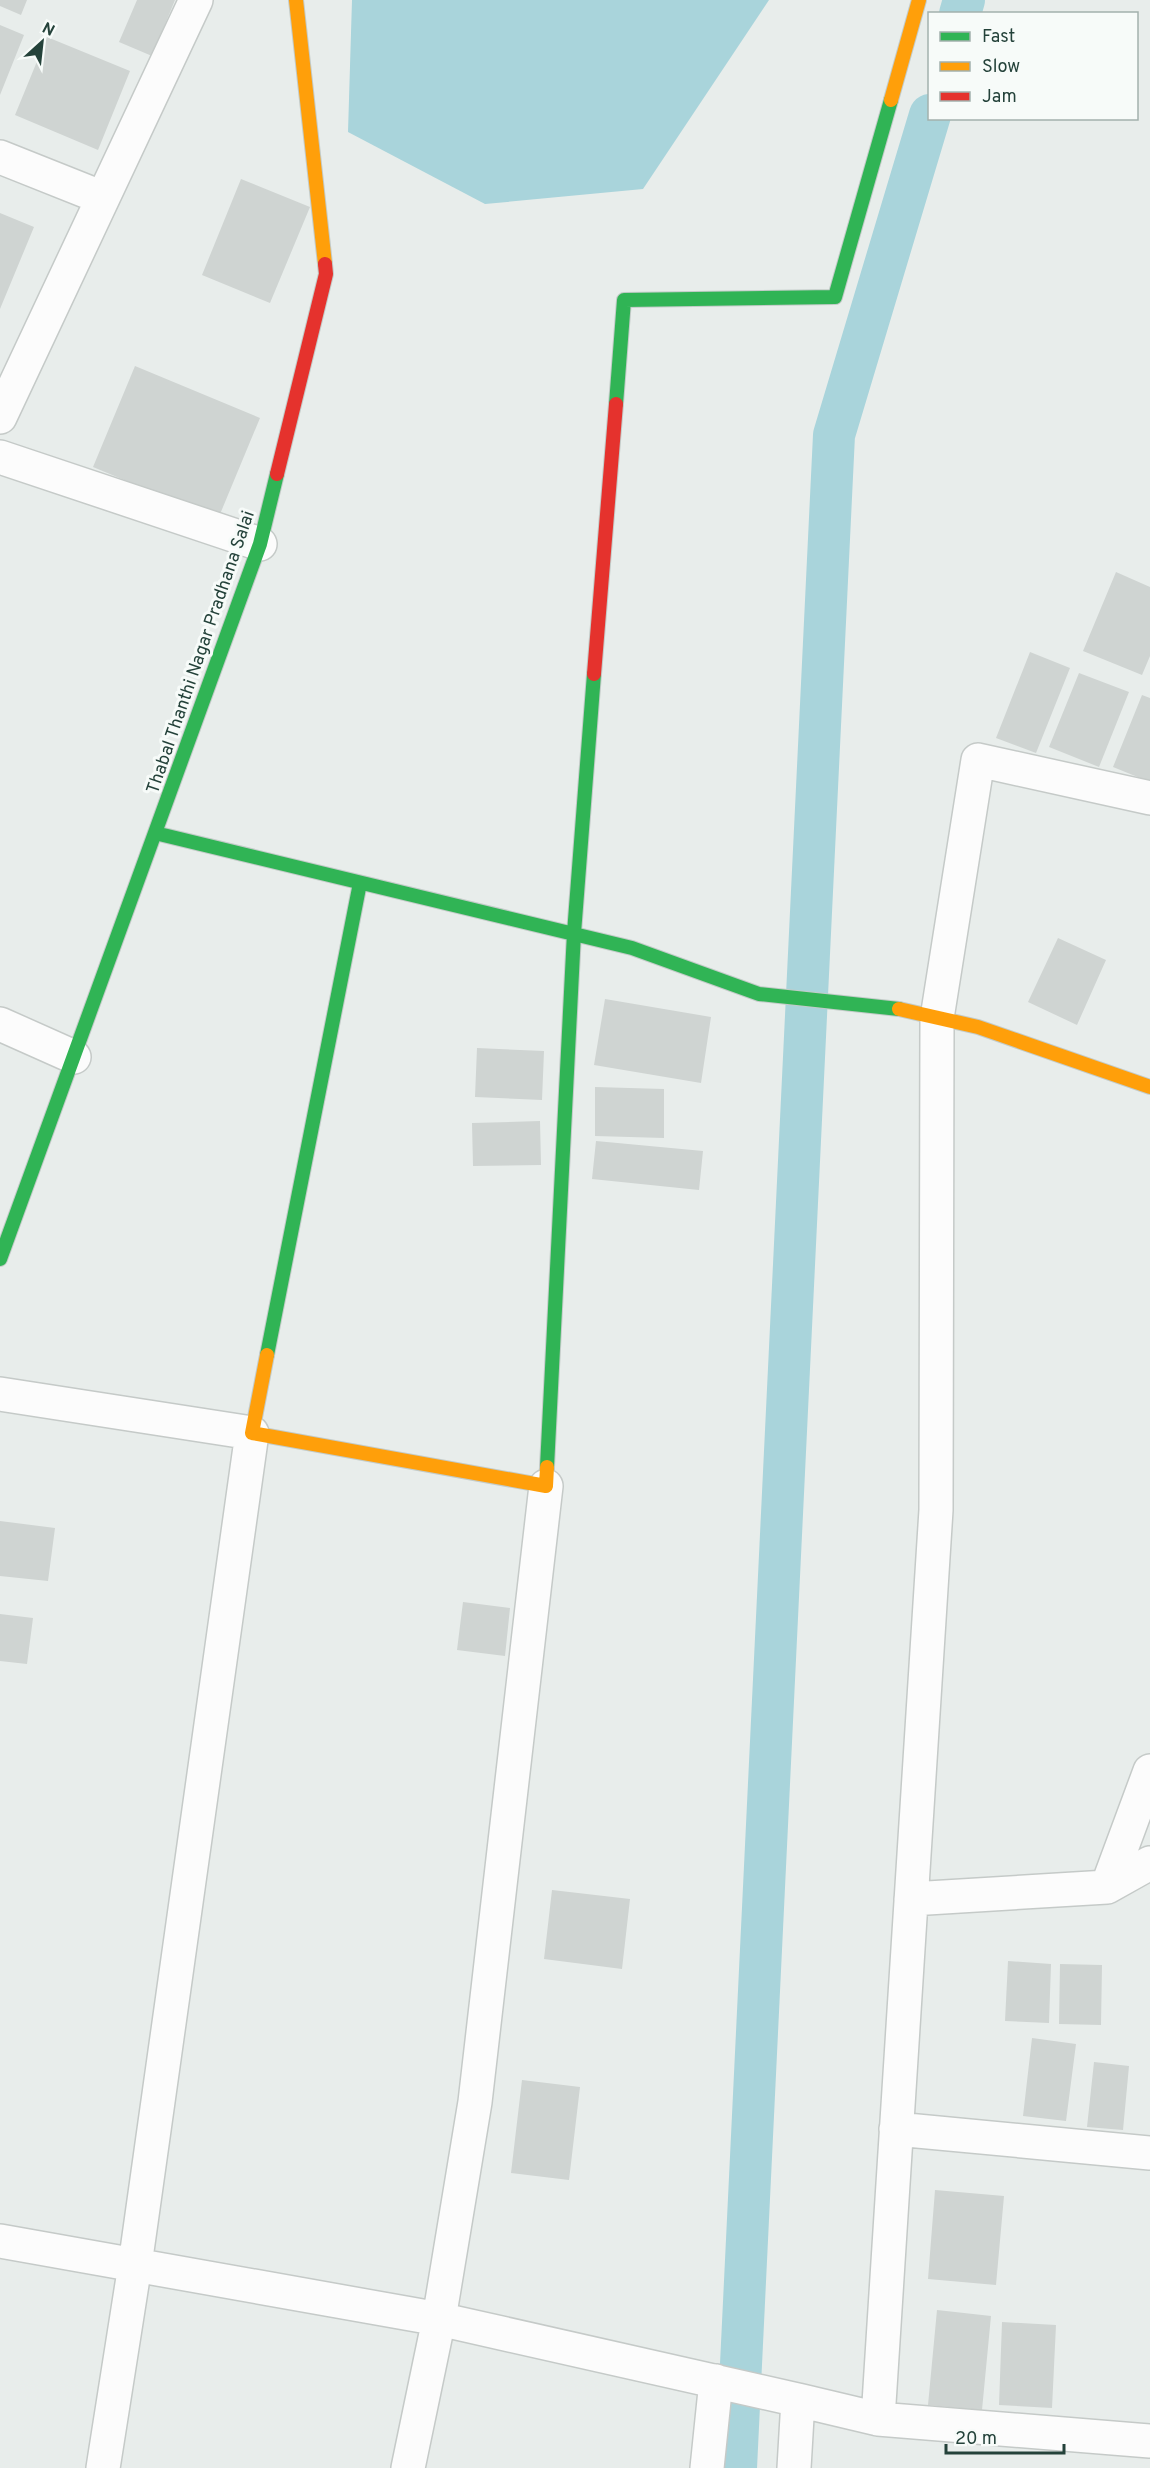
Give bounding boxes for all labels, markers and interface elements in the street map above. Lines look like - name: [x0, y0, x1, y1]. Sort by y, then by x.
- north arrow: [12, 12, 72, 72]
- legend: [928, 12, 1138, 120]
- text: N: [38, 19, 58, 42]
- text: Fast: [982, 26, 1015, 49]
- text: Slow: [982, 56, 1020, 79]
- text: Jam: [982, 86, 1017, 109]
- street label: Thabal Thanthi Nagar Pradhana Salai: [142, 508, 261, 797]
- scale bar: [946, 2417, 1064, 2455]
- text: 20 m: [955, 2428, 997, 2451]

